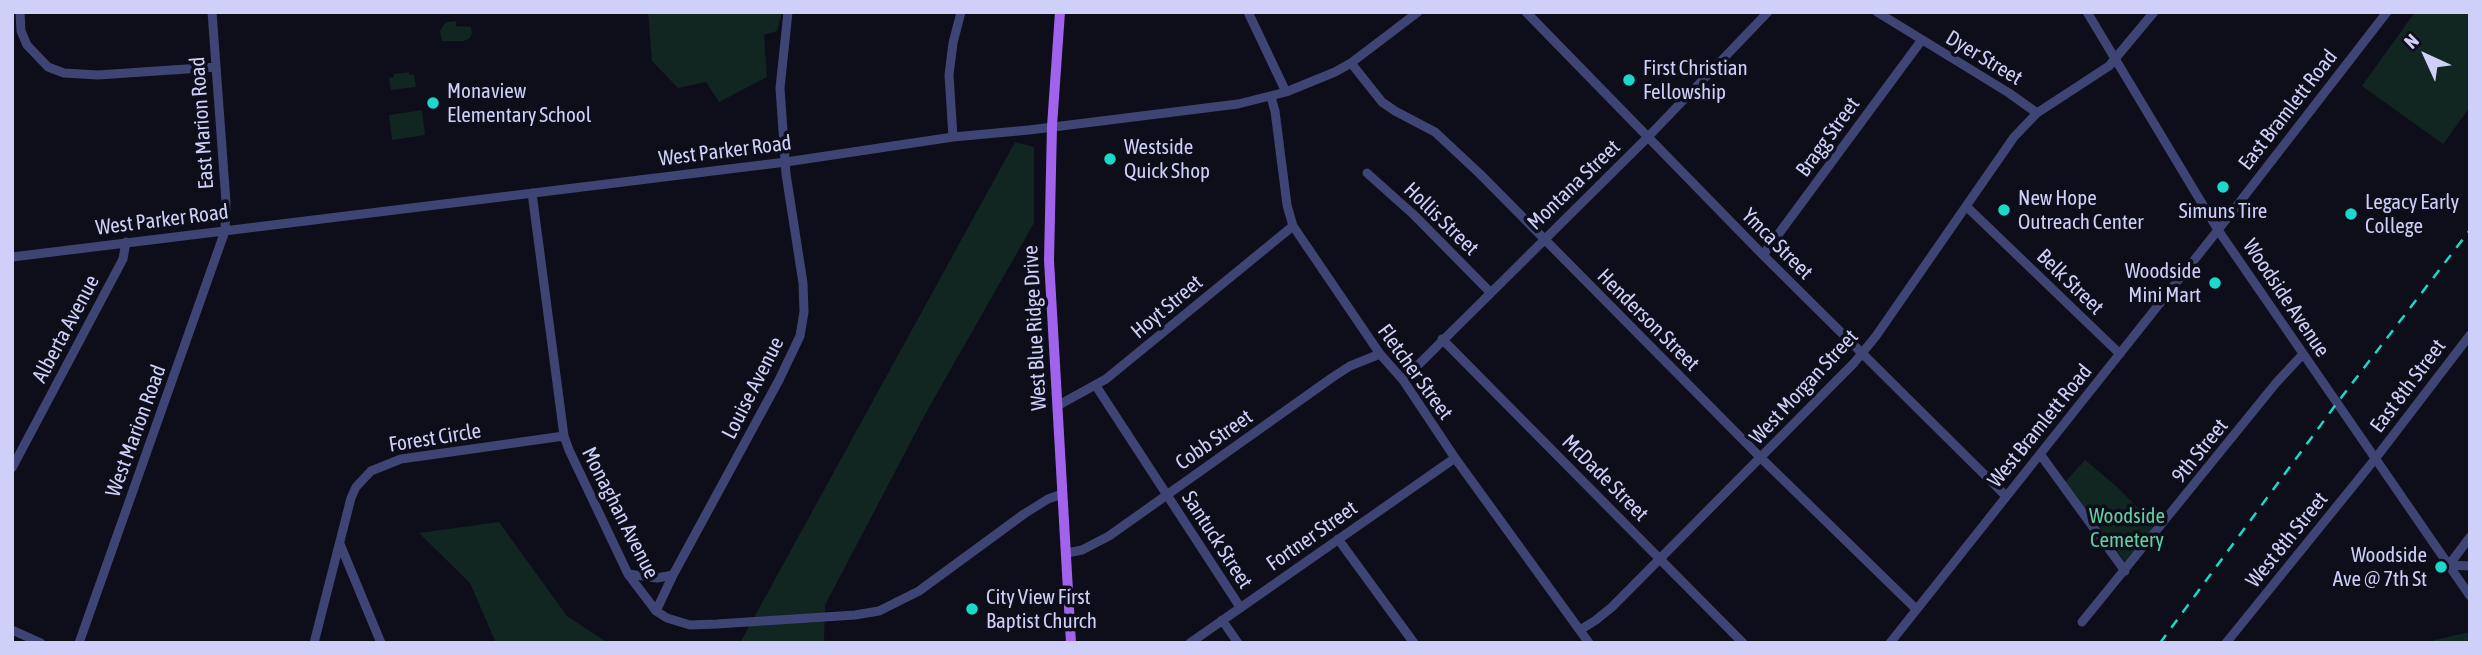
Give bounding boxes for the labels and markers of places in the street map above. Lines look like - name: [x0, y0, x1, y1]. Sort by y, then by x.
- place label: First Christian Fellowship: [1643, 55, 1748, 105]
- marker: First Christian Fellowship: [1621, 72, 1637, 88]
- place label: Monaview Elementary School: [447, 78, 591, 128]
- marker: Monaview Elementary School: [425, 95, 441, 111]
- place label: Westside Quick Shop: [1124, 134, 1210, 184]
- marker: Westside Quick Shop: [1102, 151, 1118, 167]
- marker: Simuns Tire: [2215, 179, 2231, 195]
- place label: New Hope Outreach Center: [2018, 185, 2144, 235]
- place label: Legacy Early College: [2365, 189, 2459, 239]
- place label: Simuns Tire: [2179, 198, 2267, 224]
- marker: New Hope Outreach Center: [1996, 202, 2012, 218]
- marker: Legacy Early College: [2343, 206, 2359, 222]
- place label: Woodside Mini Mart: [2125, 258, 2201, 308]
- marker: Woodside Mini Mart: [2207, 275, 2223, 291]
- place label: Woodside Ave @ 7th St: [2333, 542, 2427, 592]
- marker: Woodside Ave @ 7th St: [2433, 559, 2449, 575]
- place label: City View First Baptist Church: [986, 584, 1097, 634]
- marker: City View First Baptist Church: [964, 601, 980, 617]

